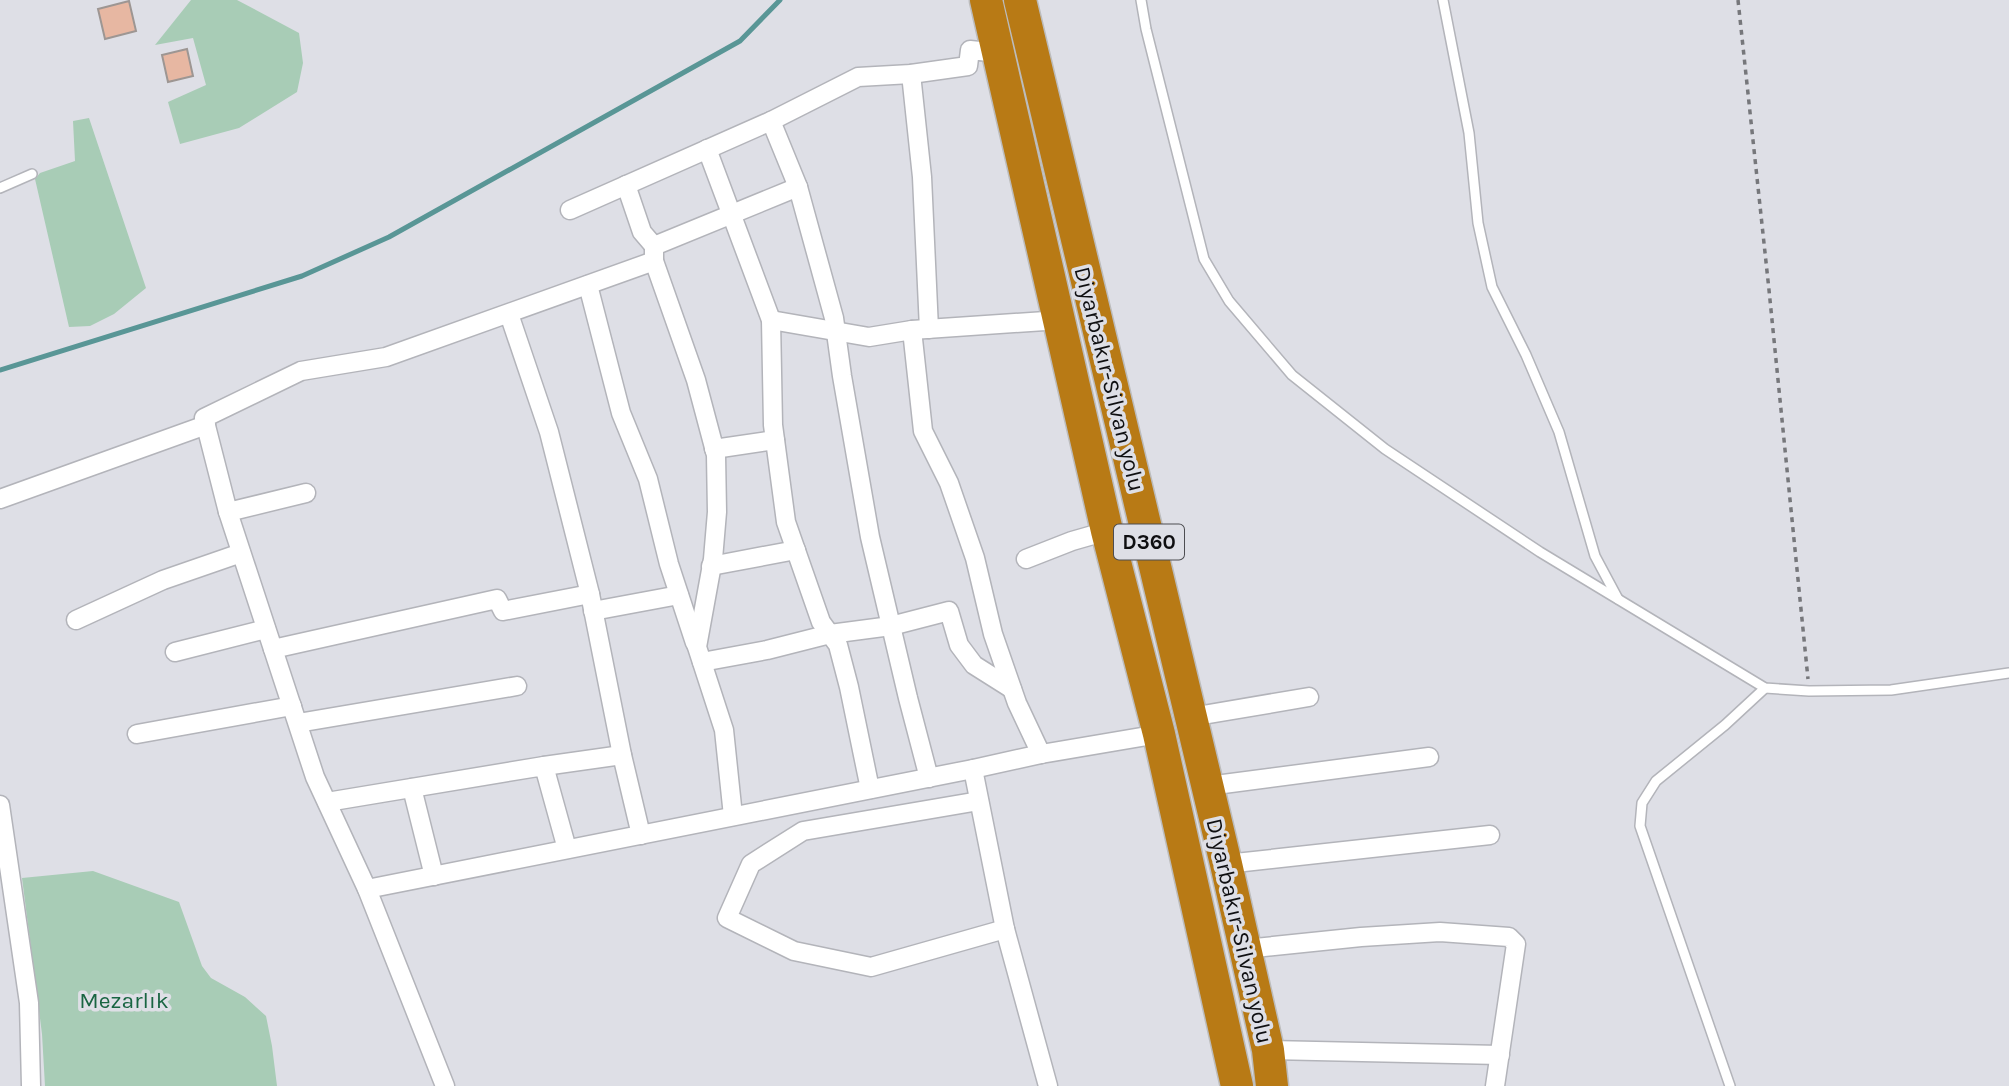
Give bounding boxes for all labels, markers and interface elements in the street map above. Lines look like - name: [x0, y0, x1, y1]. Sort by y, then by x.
- street label: Diyarbakır-Silvan yolu: [1069, 264, 1151, 494]
- road number: D360: [1114, 524, 1184, 560]
- street label: Diyarbakır-Silvan yolu: [1200, 816, 1279, 1046]
- park label: Mezarlık: [79, 987, 169, 1014]

